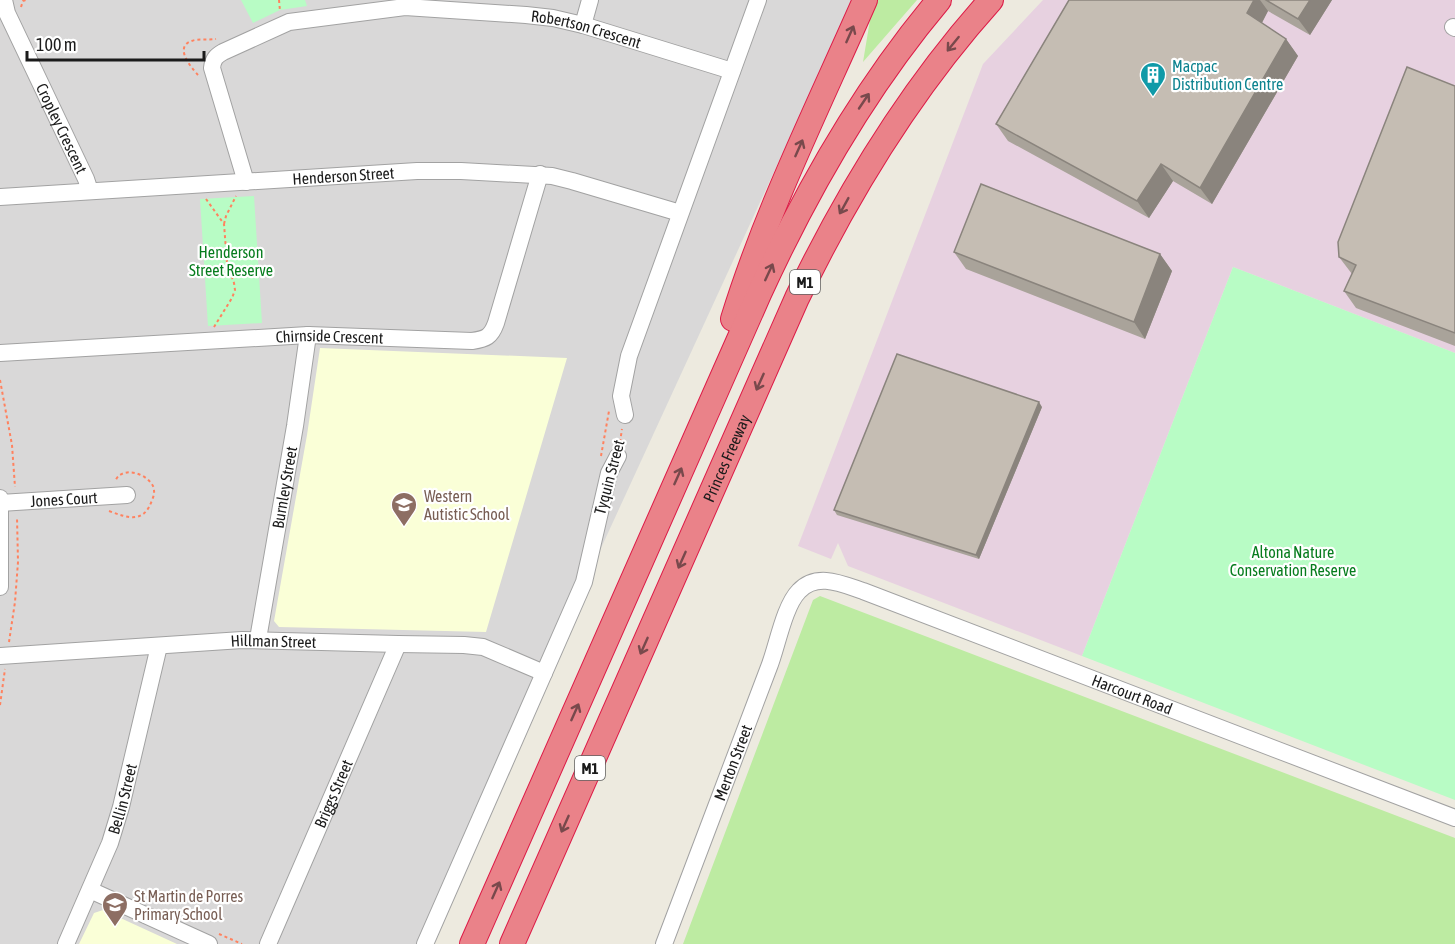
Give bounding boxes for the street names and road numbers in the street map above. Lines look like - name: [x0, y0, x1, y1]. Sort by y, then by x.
- street label: Robertson Crescent: [530, 7, 644, 52]
- street label: Cropley Crescent: [33, 80, 91, 177]
- street label: Henderson Street: [292, 163, 395, 188]
- road number: M1: [790, 270, 820, 294]
- street label: Chirnside Crescent: [275, 326, 384, 347]
- street label: Princes Freeway: [699, 411, 755, 505]
- street label: Tyquin Street: [590, 437, 629, 517]
- street label: Burnley Street: [268, 444, 300, 530]
- street label: Jones Court: [30, 488, 98, 510]
- street label: Hillman Street: [230, 631, 317, 651]
- street label: Harcourt Road: [1089, 671, 1175, 718]
- street label: Merton Street: [710, 722, 755, 803]
- street label: Briggs Street: [311, 756, 356, 830]
- road number: M1: [575, 756, 605, 780]
- street label: Bellin Street: [104, 761, 140, 836]

